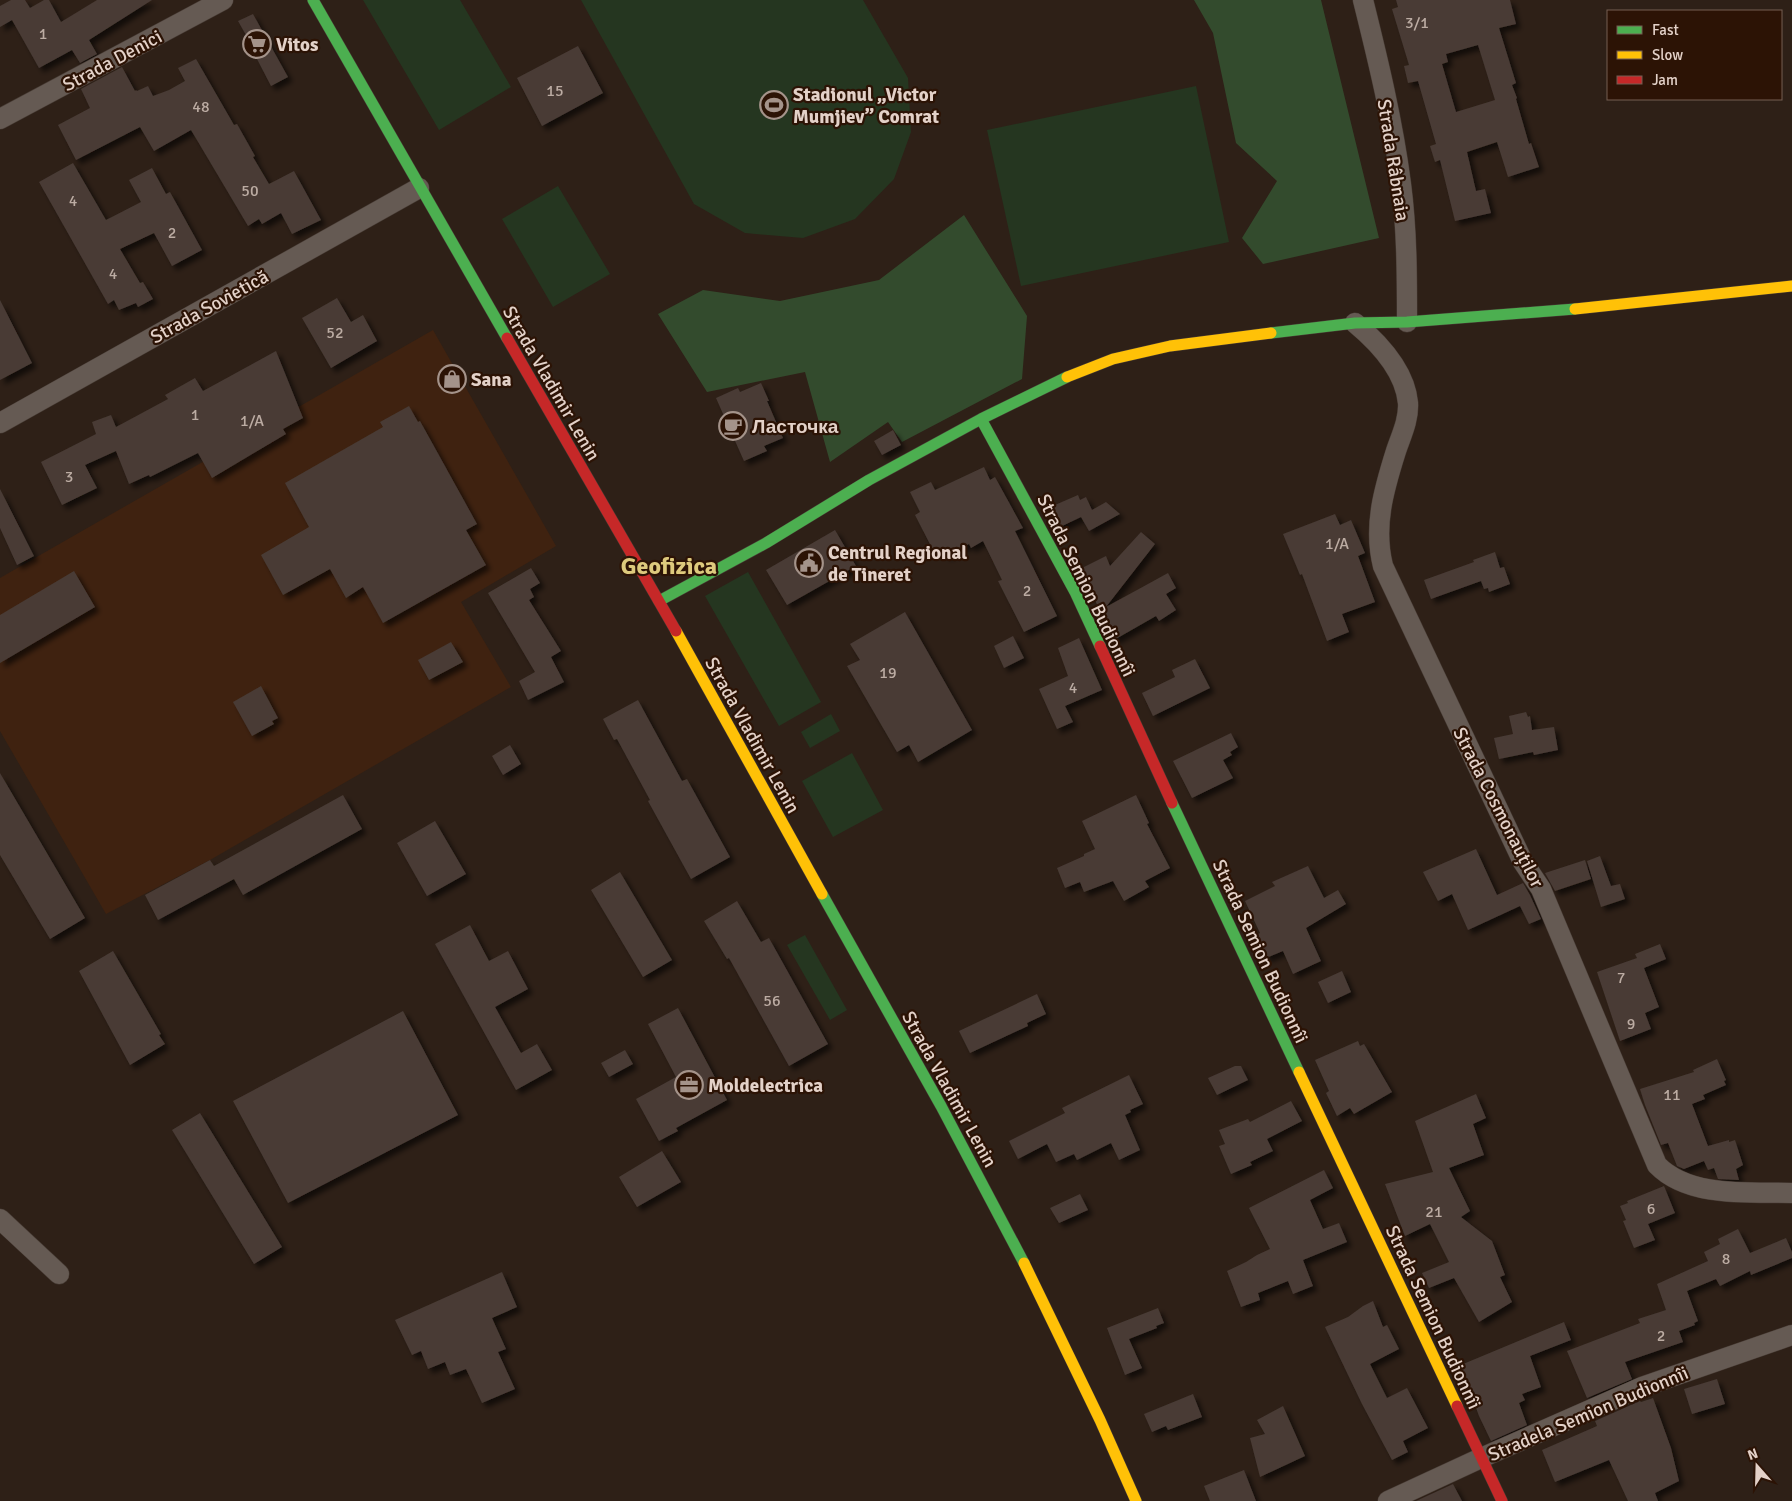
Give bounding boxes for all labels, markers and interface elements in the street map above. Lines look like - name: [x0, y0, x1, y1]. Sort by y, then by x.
- legend: [1607, 10, 1782, 100]
- house number: 3/1: [1405, 13, 1429, 33]
- text: Fast: [1652, 21, 1679, 39]
- house number: 1: [39, 24, 47, 44]
- street label: Strada Denici: [59, 25, 166, 97]
- supermarket icon: Vitos: [242, 29, 272, 59]
- place label: Vitos: [276, 33, 318, 57]
- text: Slow: [1652, 46, 1683, 64]
- text: Jam: [1652, 71, 1678, 89]
- house number: 15: [546, 81, 564, 101]
- place label: Stadionul „Victor Mumjiev” Comrat: [793, 83, 939, 129]
- sports icon: Stadionul „Victor Mumjiev” Comrat: [759, 90, 789, 120]
- house number: 48: [192, 97, 210, 117]
- street label: Strada Râbnaia: [1372, 97, 1415, 223]
- house number: 50: [241, 181, 259, 201]
- house number: 4: [69, 191, 78, 211]
- house number: 2: [168, 223, 176, 243]
- house number: 4: [109, 264, 118, 284]
- street label: Strada Sovietică: [146, 265, 273, 349]
- street label: Strada Vladimir Lenin: [497, 302, 605, 465]
- house number: 52: [326, 323, 344, 343]
- shop icon: Sana: [437, 364, 467, 394]
- place label: Sana: [471, 368, 512, 392]
- house number: 1: [191, 405, 199, 425]
- house number: 1/A: [240, 411, 264, 431]
- cafe icon: Ласточка: [718, 411, 748, 441]
- place label: Ласточка: [752, 415, 839, 439]
- house number: 3: [65, 467, 73, 487]
- street label: Strada Semion Budionnîi: [1031, 490, 1141, 681]
- house number: 1/A: [1325, 534, 1349, 554]
- place label: Centrul Regional de Tineret: [828, 541, 967, 587]
- public building icon: Centrul Regional de Tineret: [794, 548, 824, 578]
- district label: Geofizica: [621, 551, 717, 581]
- house number: 2: [1023, 581, 1031, 601]
- street label: Strada Vladimir Lenin: [699, 653, 805, 818]
- house number: 19: [879, 663, 897, 683]
- house number: 4: [1069, 678, 1078, 698]
- street label: Strada Cosmonauților: [1447, 723, 1549, 892]
- street label: Strada Semion Budionnîi: [1207, 856, 1313, 1047]
- house number: 7: [1617, 968, 1625, 988]
- house number: 56: [763, 991, 781, 1011]
- street label: Strada Vladimir Lenin: [896, 1007, 1002, 1172]
- house number: 9: [1627, 1014, 1635, 1034]
- office icon: Moldelectrica: [674, 1070, 704, 1100]
- place label: Moldelectrica: [708, 1074, 823, 1098]
- house number: 11: [1663, 1085, 1681, 1105]
- house number: 6: [1647, 1199, 1655, 1219]
- house number: 21: [1425, 1202, 1443, 1222]
- street label: Strada Semion Budionnîi: [1380, 1222, 1486, 1413]
- house number: 8: [1722, 1249, 1730, 1269]
- house number: 2: [1657, 1326, 1665, 1346]
- street label: Stradela Semion Budionnîi: [1485, 1361, 1692, 1467]
- north arrow: [1732, 1441, 1782, 1491]
- text: N: [1745, 1445, 1760, 1464]

